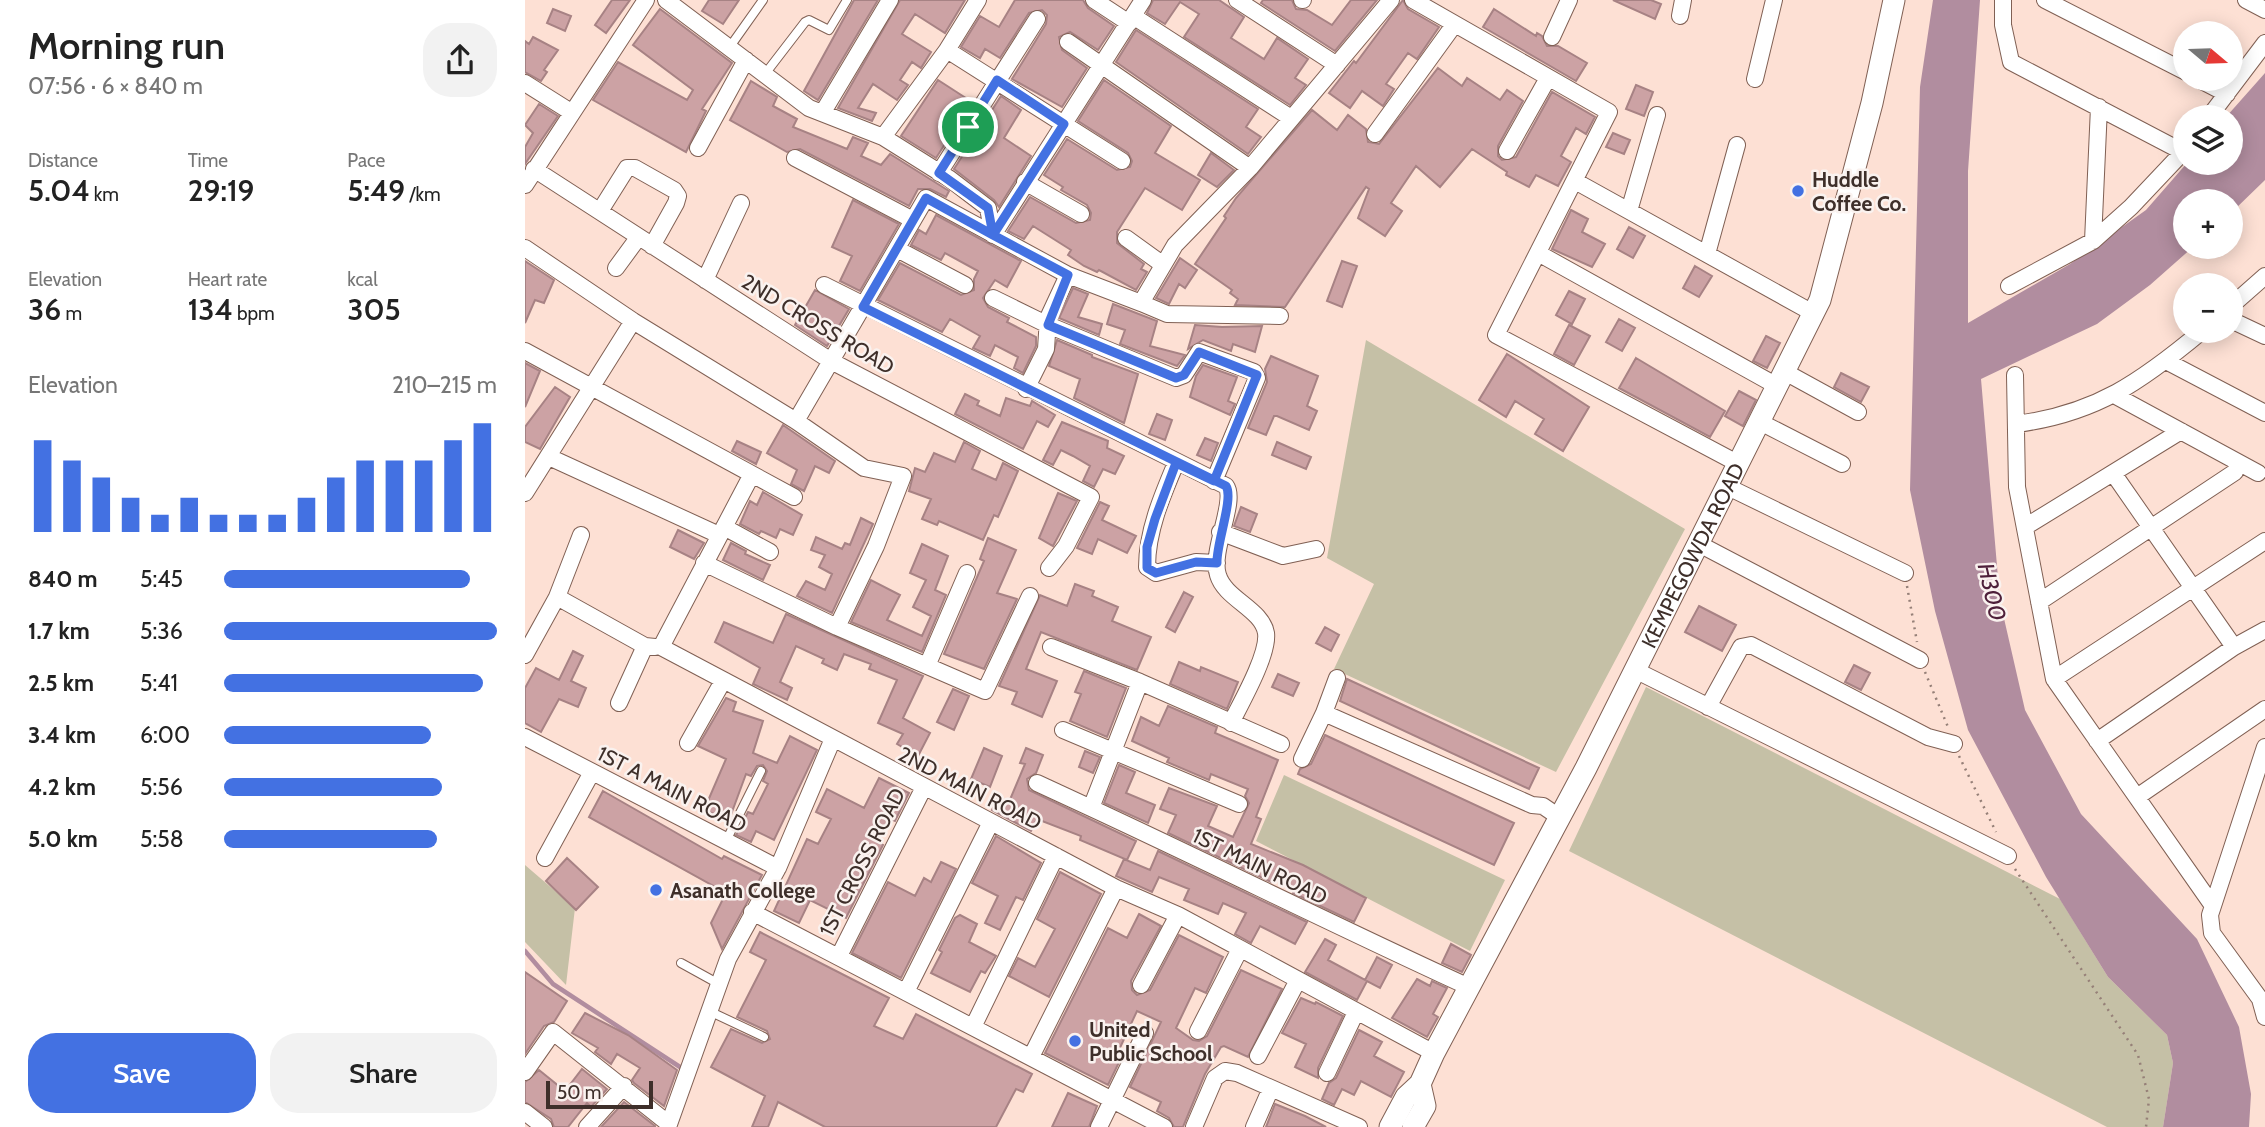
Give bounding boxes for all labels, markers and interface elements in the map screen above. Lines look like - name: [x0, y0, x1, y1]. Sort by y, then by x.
- north arrow: [2173, 21, 2243, 91]
- map controls: [2173, 21, 2243, 343]
- text: Morning run: [28, 22, 225, 69]
- button: share: [423, 23, 497, 97]
- text: 07:56 · 6 × 840 m: [28, 72, 203, 100]
- pin: [938, 97, 998, 157]
- button: layers: [2173, 105, 2243, 175]
- icon: arrive: [949, 108, 987, 146]
- text: Distance: [28, 149, 98, 172]
- text: Time: [188, 149, 228, 172]
- text: Pace: [347, 149, 385, 172]
- place label: Huddle Coffee Co.: [1812, 167, 1906, 216]
- text: 5.04: [28, 172, 90, 209]
- text: 29:19: [188, 172, 254, 209]
- text: 5:49: [347, 172, 405, 209]
- text: km: [90, 183, 119, 206]
- text: /km: [405, 183, 441, 206]
- marker: Huddle Coffee Co.: [1790, 183, 1806, 199]
- button: +: [2173, 189, 2243, 259]
- text: Elevation: [28, 268, 102, 291]
- text: Heart rate: [188, 268, 267, 291]
- text: kcal: [347, 268, 378, 291]
- street label: 2ND CROSS ROAD: [737, 269, 899, 379]
- button: −: [2173, 273, 2243, 343]
- text: 36: [28, 291, 61, 328]
- text: 134: [188, 291, 233, 328]
- text: 305: [347, 291, 401, 328]
- text: m: [61, 302, 82, 325]
- text: bpm: [233, 302, 275, 325]
- text: Elevation: [28, 371, 118, 399]
- text: 210–215 m: [392, 371, 497, 399]
- street label: KEMPEGOWDA ROAD: [1636, 459, 1749, 652]
- water label: H300: [1972, 560, 2012, 624]
- text: 840 m: [28, 565, 98, 593]
- text: 5:45: [140, 565, 183, 593]
- text: 1.7 km: [28, 617, 90, 645]
- text: 5:36: [140, 617, 183, 645]
- text: 2.5 km: [28, 669, 94, 697]
- text: 5:41: [140, 669, 178, 697]
- text: 3.4 km: [28, 721, 96, 749]
- text: 6:00: [140, 721, 190, 749]
- street label: 1ST A MAIN ROAD: [593, 741, 751, 837]
- street label: 2ND MAIN ROAD: [894, 741, 1046, 835]
- text: 4.2 km: [28, 773, 96, 801]
- text: 5:56: [140, 773, 183, 801]
- street label: 1ST CROSS ROAD: [814, 784, 910, 940]
- street label: 1ST MAIN ROAD: [1189, 823, 1331, 909]
- text: 5.0 km: [28, 825, 98, 853]
- text: 5:58: [140, 825, 184, 853]
- place label: Asanath College: [670, 878, 816, 903]
- marker: Asanath College: [648, 882, 664, 898]
- place label: United Public School: [1089, 1017, 1213, 1066]
- button: Save: [28, 1033, 256, 1113]
- button: Share: [270, 1033, 497, 1113]
- marker: United Public School: [1067, 1033, 1083, 1049]
- scale bar: [546, 1078, 653, 1110]
- text: 50 m: [557, 1081, 601, 1104]

